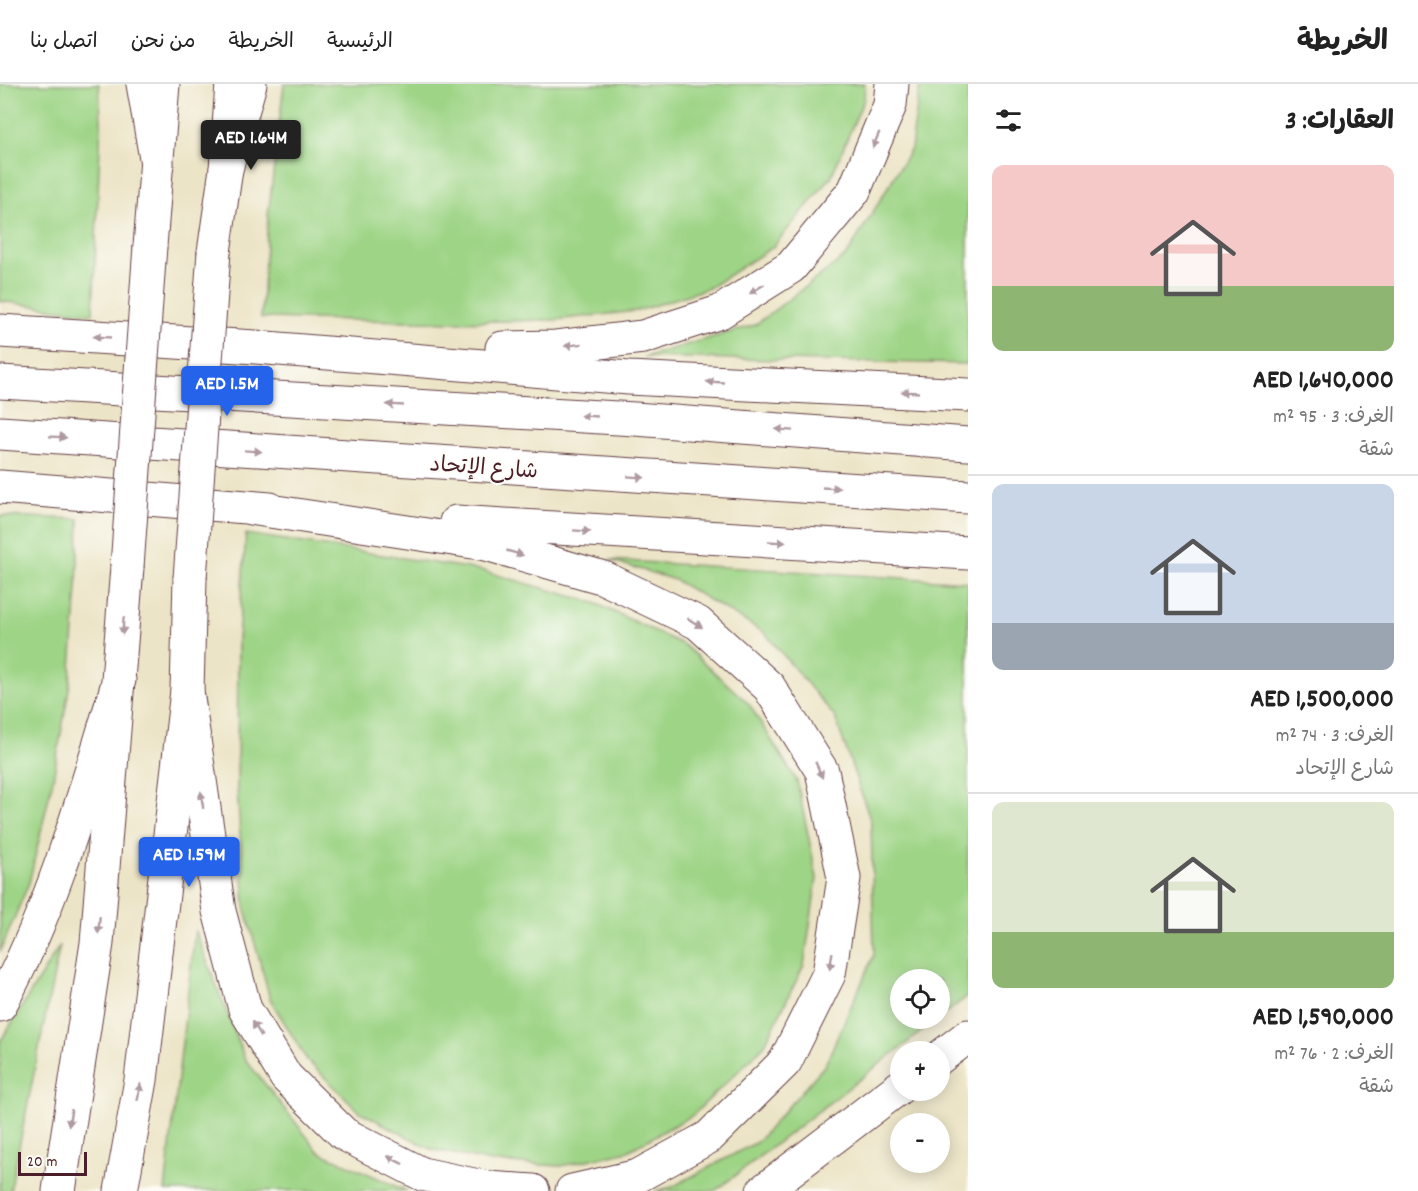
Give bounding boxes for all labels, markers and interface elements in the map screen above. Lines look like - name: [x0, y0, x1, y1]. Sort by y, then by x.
- text: الخريطة: [1297, 24, 1388, 64]
- text: اتصل بنا: [30, 28, 98, 58]
- text: من نحن: [131, 28, 195, 58]
- text: الخريطة: [228, 28, 294, 58]
- text: الرئيسية: [327, 28, 393, 58]
- icon: filters: [992, 104, 1025, 137]
- text: العقارات: 3: [1285, 104, 1394, 141]
- pin: AED 1.64M: [182, 120, 320, 171]
- text: AED 1.64M: [215, 125, 287, 153]
- one-way arrow: [871, 131, 881, 149]
- icon: home: [1139, 204, 1247, 312]
- one-way arrow: [749, 283, 765, 294]
- one-way arrow: [92, 333, 111, 342]
- one-way arrow: [564, 341, 583, 350]
- text: AED 1,640,000: [1253, 363, 1394, 400]
- pin: AED 1.5M: [165, 366, 289, 417]
- text: AED 1.5M: [195, 371, 259, 399]
- one-way arrow: [705, 378, 724, 387]
- one-way arrow: [900, 388, 919, 397]
- one-way arrow: [385, 400, 404, 409]
- text: الغرف: 3 · 95 m²: [1273, 404, 1394, 432]
- one-way arrow: [580, 412, 599, 421]
- one-way arrow: [774, 425, 793, 435]
- one-way arrow: [49, 433, 68, 442]
- text: شقة: [1359, 437, 1394, 465]
- one-way arrow: [243, 446, 262, 455]
- street label: شارع الإتحاد: [429, 450, 539, 489]
- one-way arrow: [627, 472, 646, 481]
- one-way arrow: [821, 484, 840, 493]
- icon: home: [1139, 523, 1247, 631]
- one-way arrow: [572, 526, 591, 535]
- one-way arrow: [767, 537, 786, 546]
- one-way arrow: [505, 548, 524, 558]
- one-way arrow: [119, 616, 128, 635]
- one-way arrow: [687, 617, 704, 628]
- text: AED 1,500,000: [1250, 682, 1394, 719]
- text: الغرف: 3 · 74 m²: [1276, 723, 1394, 751]
- text: شارع الإتحاد: [1295, 756, 1394, 784]
- one-way arrow: [815, 761, 824, 778]
- one-way arrow: [198, 790, 207, 809]
- pin: AED 1.59M: [120, 837, 258, 888]
- icon: home: [1139, 841, 1247, 949]
- text: AED 1.59M: [153, 842, 225, 870]
- one-way arrow: [94, 915, 104, 934]
- one-way arrow: [826, 951, 835, 970]
- map controls: [890, 969, 950, 1173]
- button: locate: [890, 969, 950, 1029]
- text: AED 1,590,000: [1252, 1000, 1394, 1037]
- one-way arrow: [252, 1021, 263, 1037]
- button: +: [890, 1041, 950, 1101]
- text: الغرف: 2 · 76 m²: [1274, 1041, 1394, 1069]
- text: شقة: [1359, 1074, 1394, 1102]
- one-way arrow: [135, 1082, 144, 1101]
- one-way arrow: [65, 1108, 74, 1127]
- button: −: [890, 1113, 950, 1173]
- scale bar: [18, 1149, 87, 1176]
- text: 20 m: [27, 1151, 57, 1174]
- one-way arrow: [387, 1156, 404, 1165]

